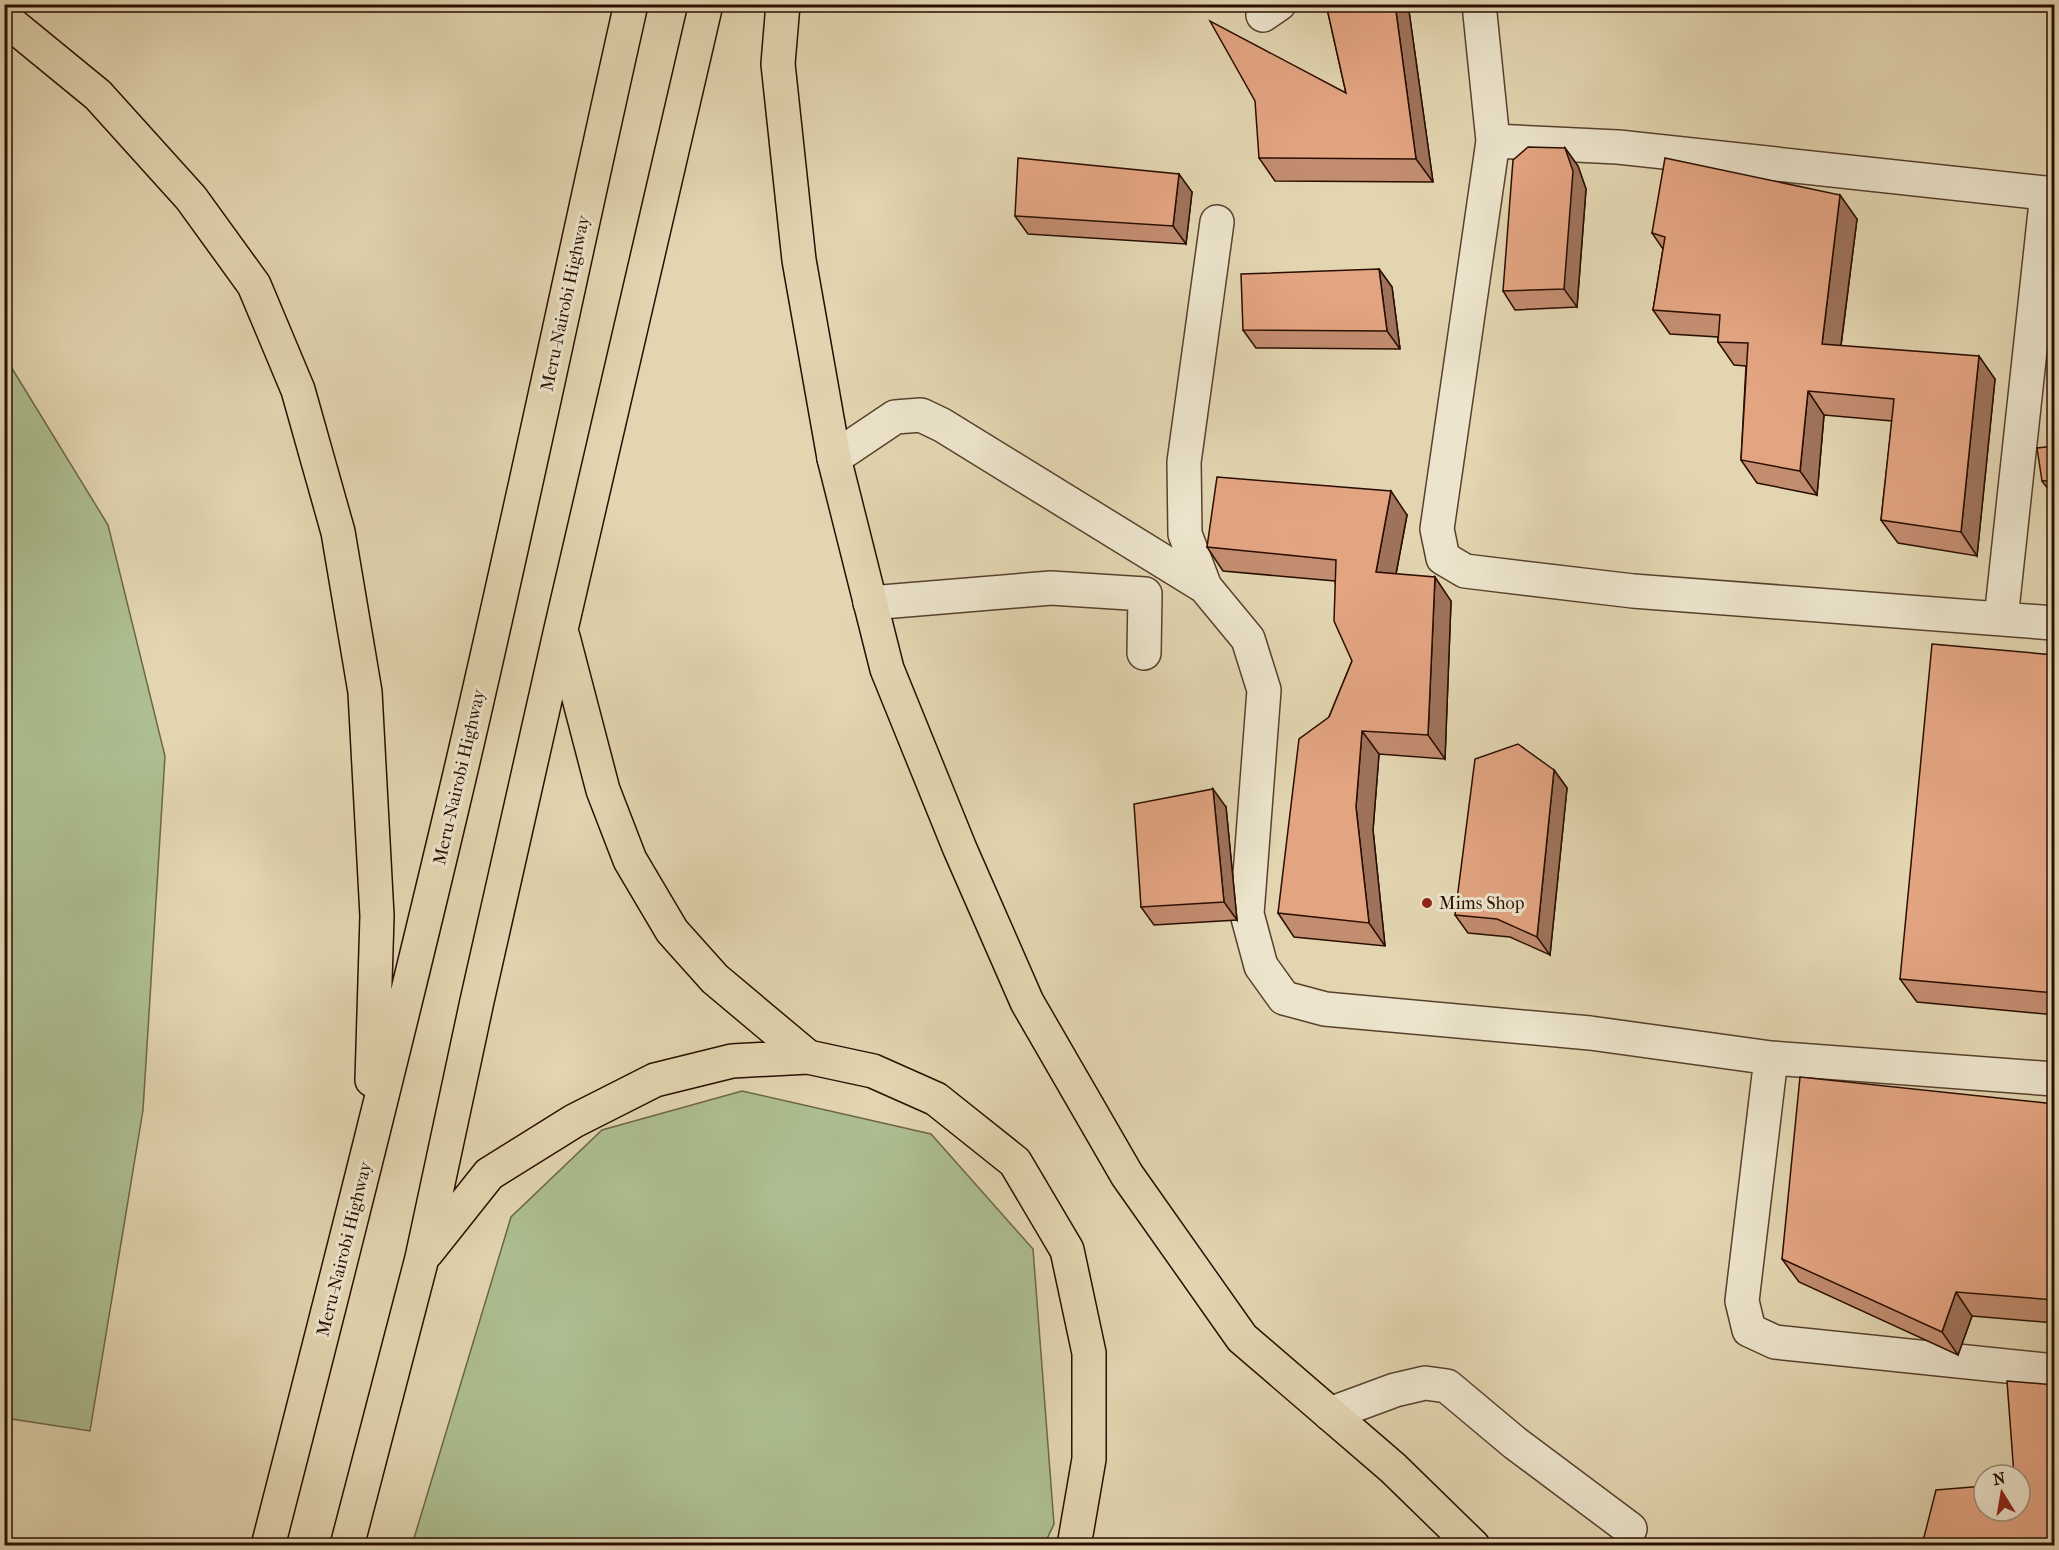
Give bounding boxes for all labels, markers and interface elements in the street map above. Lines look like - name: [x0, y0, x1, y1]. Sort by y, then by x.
- street label: Meru-Nairobi Highway: [537, 212, 595, 393]
- street label: Meru-Nairobi Highway: [429, 686, 490, 867]
- place label: Mims Shop: [1439, 893, 1525, 914]
- marker: Mims Shop: [1420, 896, 1434, 910]
- street label: Meru-Nairobi Highway: [313, 1158, 377, 1339]
- north arrow: [1972, 1463, 2032, 1523]
- text: N: [1991, 1468, 2008, 1489]

